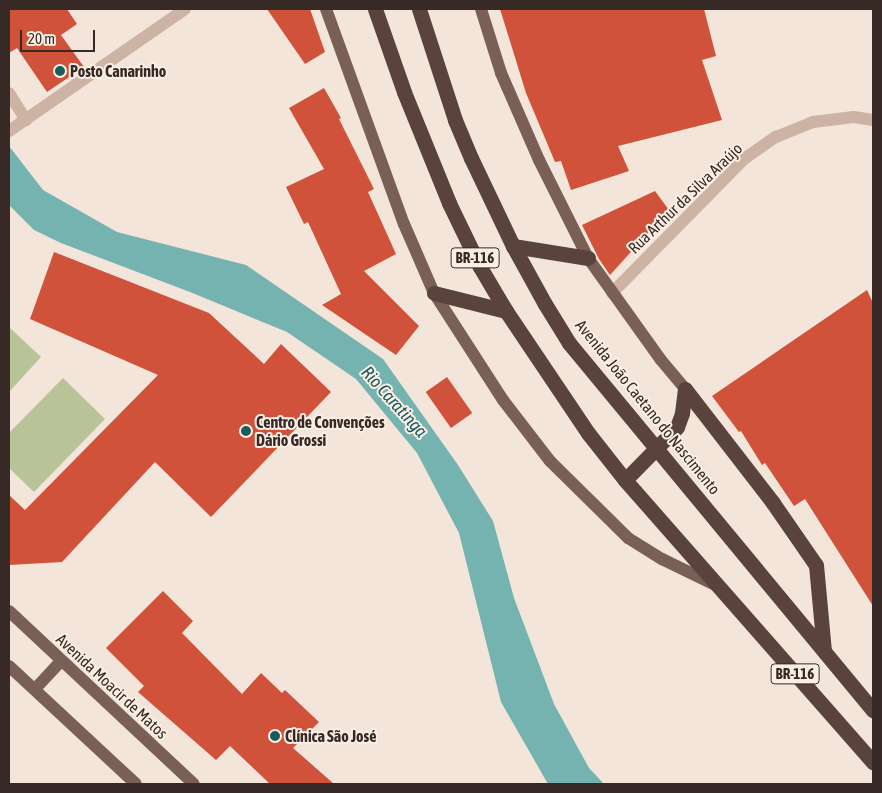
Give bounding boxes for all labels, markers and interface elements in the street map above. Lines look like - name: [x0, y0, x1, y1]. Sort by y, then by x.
- scale bar: [22, 20, 98, 52]
- text: 20 m: [28, 30, 55, 47]
- place label: Posto Canarinho: [70, 61, 166, 81]
- marker: Posto Canarinho: [54, 65, 66, 77]
- street label: Rua Arthur da Silva Araújo: [624, 139, 746, 257]
- road number: BR-116: [450, 246, 500, 270]
- street label: Avenida João Caetano do Nascimento: [572, 316, 724, 498]
- water label: Rio Caratinga: [356, 362, 432, 442]
- place label: Centro de Convenções Dário Grossi: [256, 412, 385, 450]
- marker: Centro de Convenções Dário Grossi: [240, 425, 252, 437]
- street label: Avenida Moacir de Matos: [52, 629, 172, 743]
- road number: BR-116: [770, 662, 820, 686]
- place label: Clínica São José: [285, 726, 377, 746]
- marker: Clínica São José: [269, 730, 281, 742]

